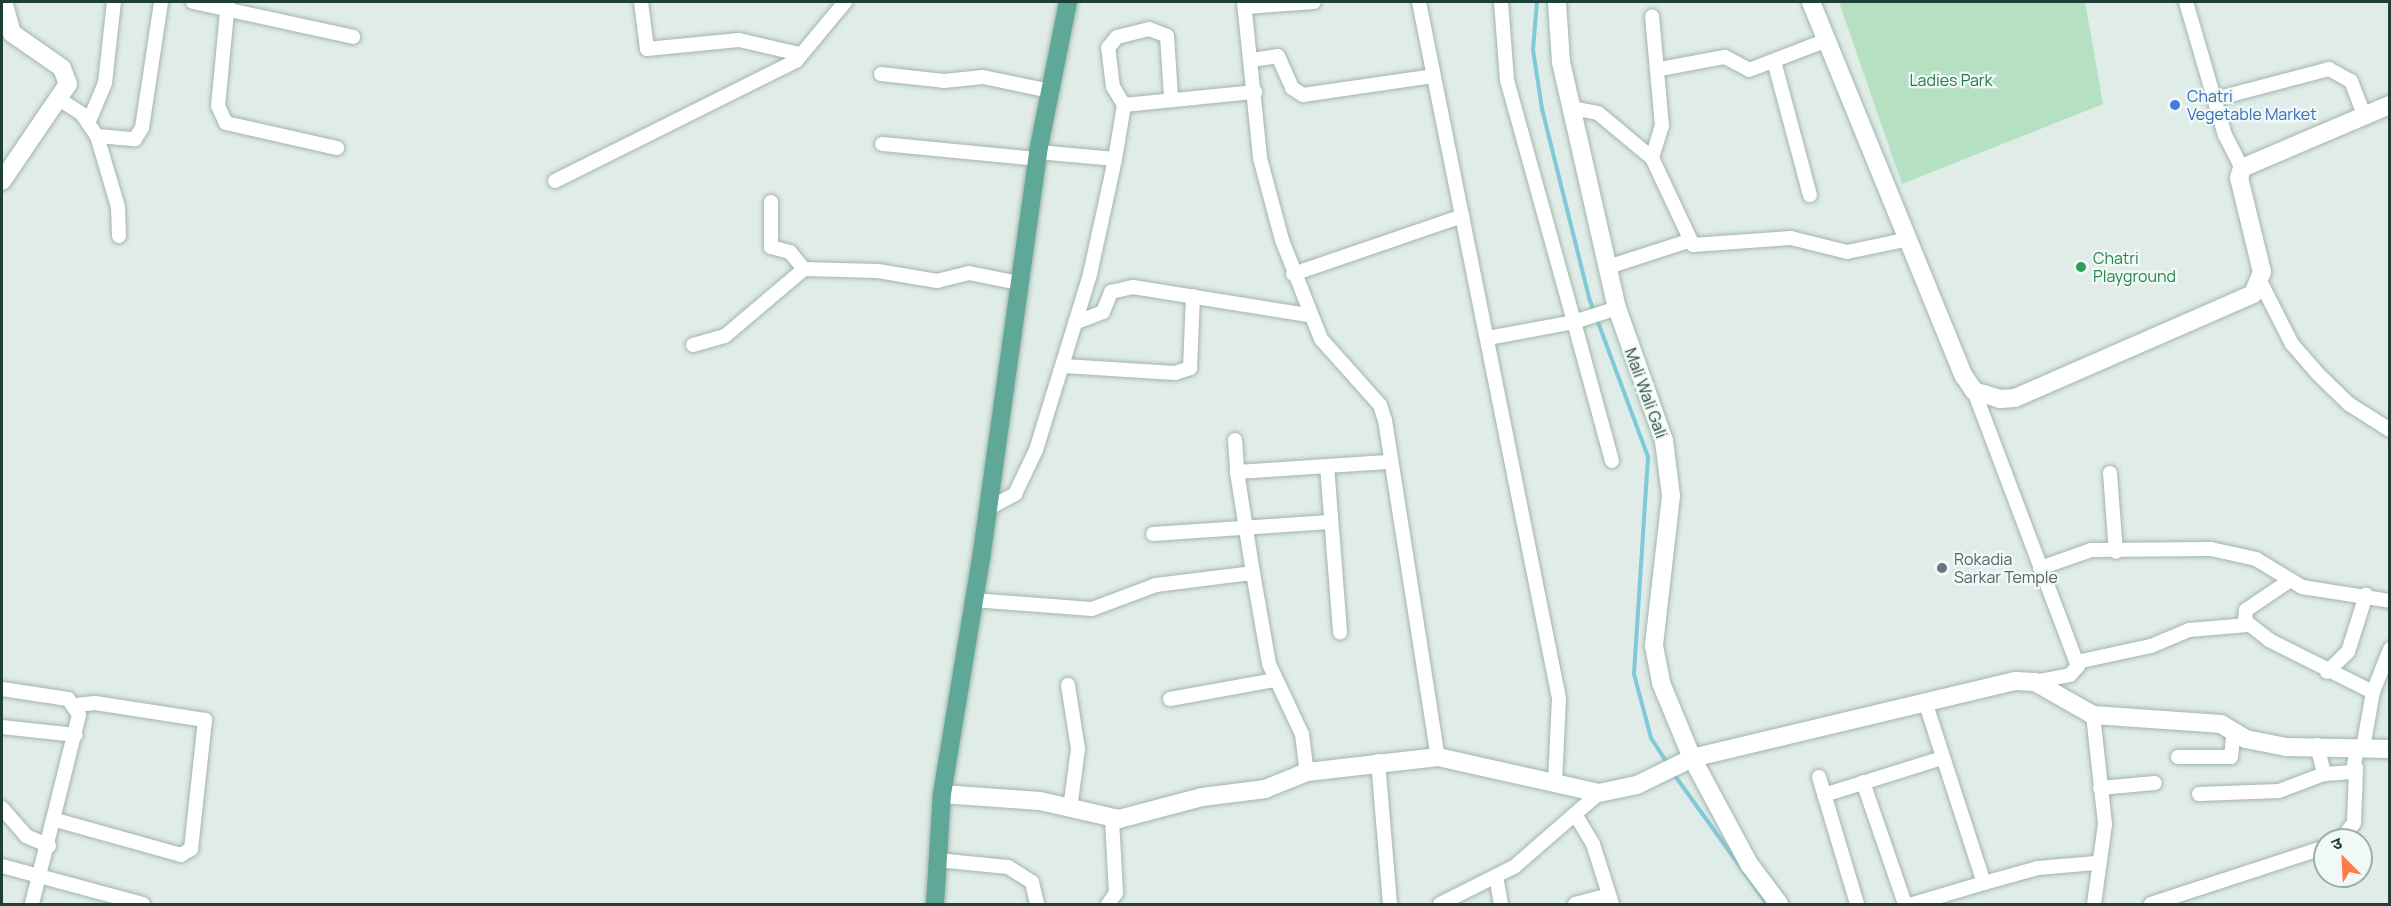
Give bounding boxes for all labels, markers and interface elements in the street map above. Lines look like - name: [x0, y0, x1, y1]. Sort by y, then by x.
- park label: Ladies Park: [1909, 70, 1993, 90]
- place label: Chatri Vegetable Market: [2187, 86, 2317, 124]
- marker: Chatri Vegetable Market: [2168, 98, 2182, 112]
- place label: Chatri Playground: [2093, 248, 2176, 286]
- marker: Chatri Playground: [2074, 260, 2088, 274]
- street label: Mali Wali Gali: [1621, 345, 1671, 441]
- place label: Rokadia Sarkar Temple: [1954, 549, 2058, 587]
- marker: Rokadia Sarkar Temple: [1935, 561, 1949, 575]
- north arrow: [2313, 828, 2373, 888]
- text: उ: [2328, 831, 2345, 855]

